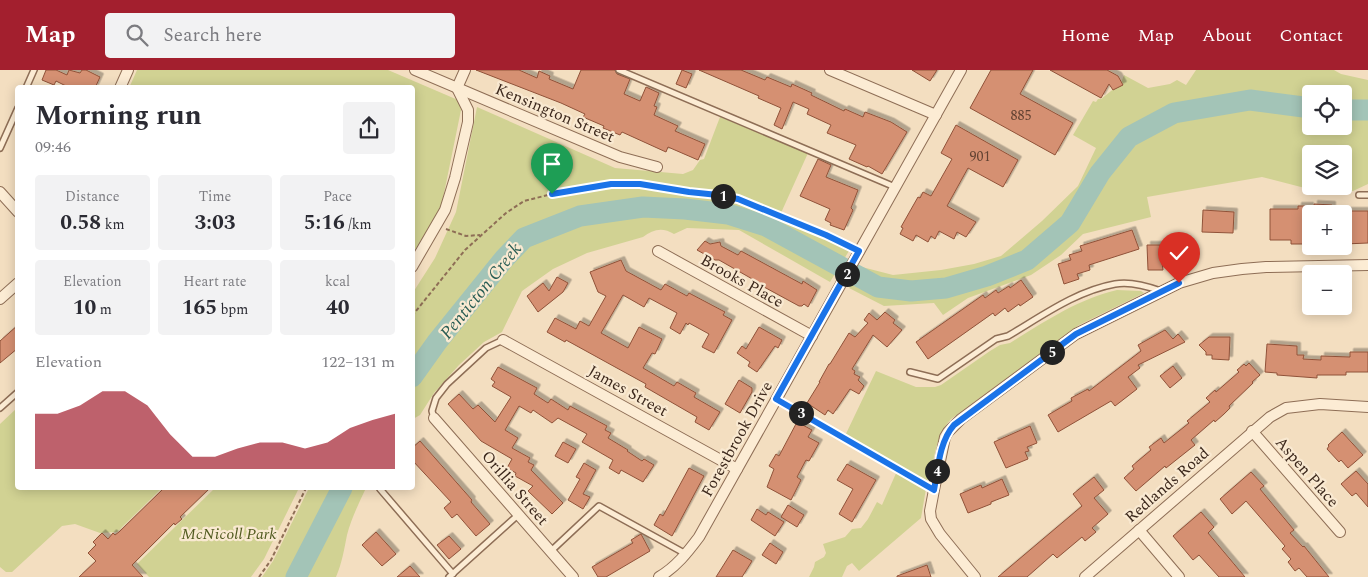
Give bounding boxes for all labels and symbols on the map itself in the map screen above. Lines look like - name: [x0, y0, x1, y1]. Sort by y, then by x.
- street label: Kensington Street: [492, 77, 619, 149]
- house number: 885: [1011, 105, 1032, 126]
- pin: [531, 143, 573, 194]
- house number: 901: [970, 146, 991, 167]
- pin: 1: [710, 184, 736, 208]
- pin: [1158, 232, 1200, 283]
- water label: Penticton Creek: [434, 236, 529, 345]
- street label: Brooks Place: [696, 248, 788, 314]
- pin: 2: [834, 262, 860, 286]
- pin: 5: [1040, 340, 1064, 364]
- street label: James Street: [584, 359, 673, 423]
- street label: Forestbrook Drive: [695, 377, 779, 501]
- pin: 3: [788, 400, 814, 426]
- street label: Aspen Place: [1269, 431, 1345, 513]
- street label: Redlands Road: [1119, 441, 1215, 529]
- street label: Orillia Street: [476, 445, 555, 531]
- pin: 4: [924, 458, 950, 484]
- park label: McNicoll Park: [181, 522, 277, 546]

